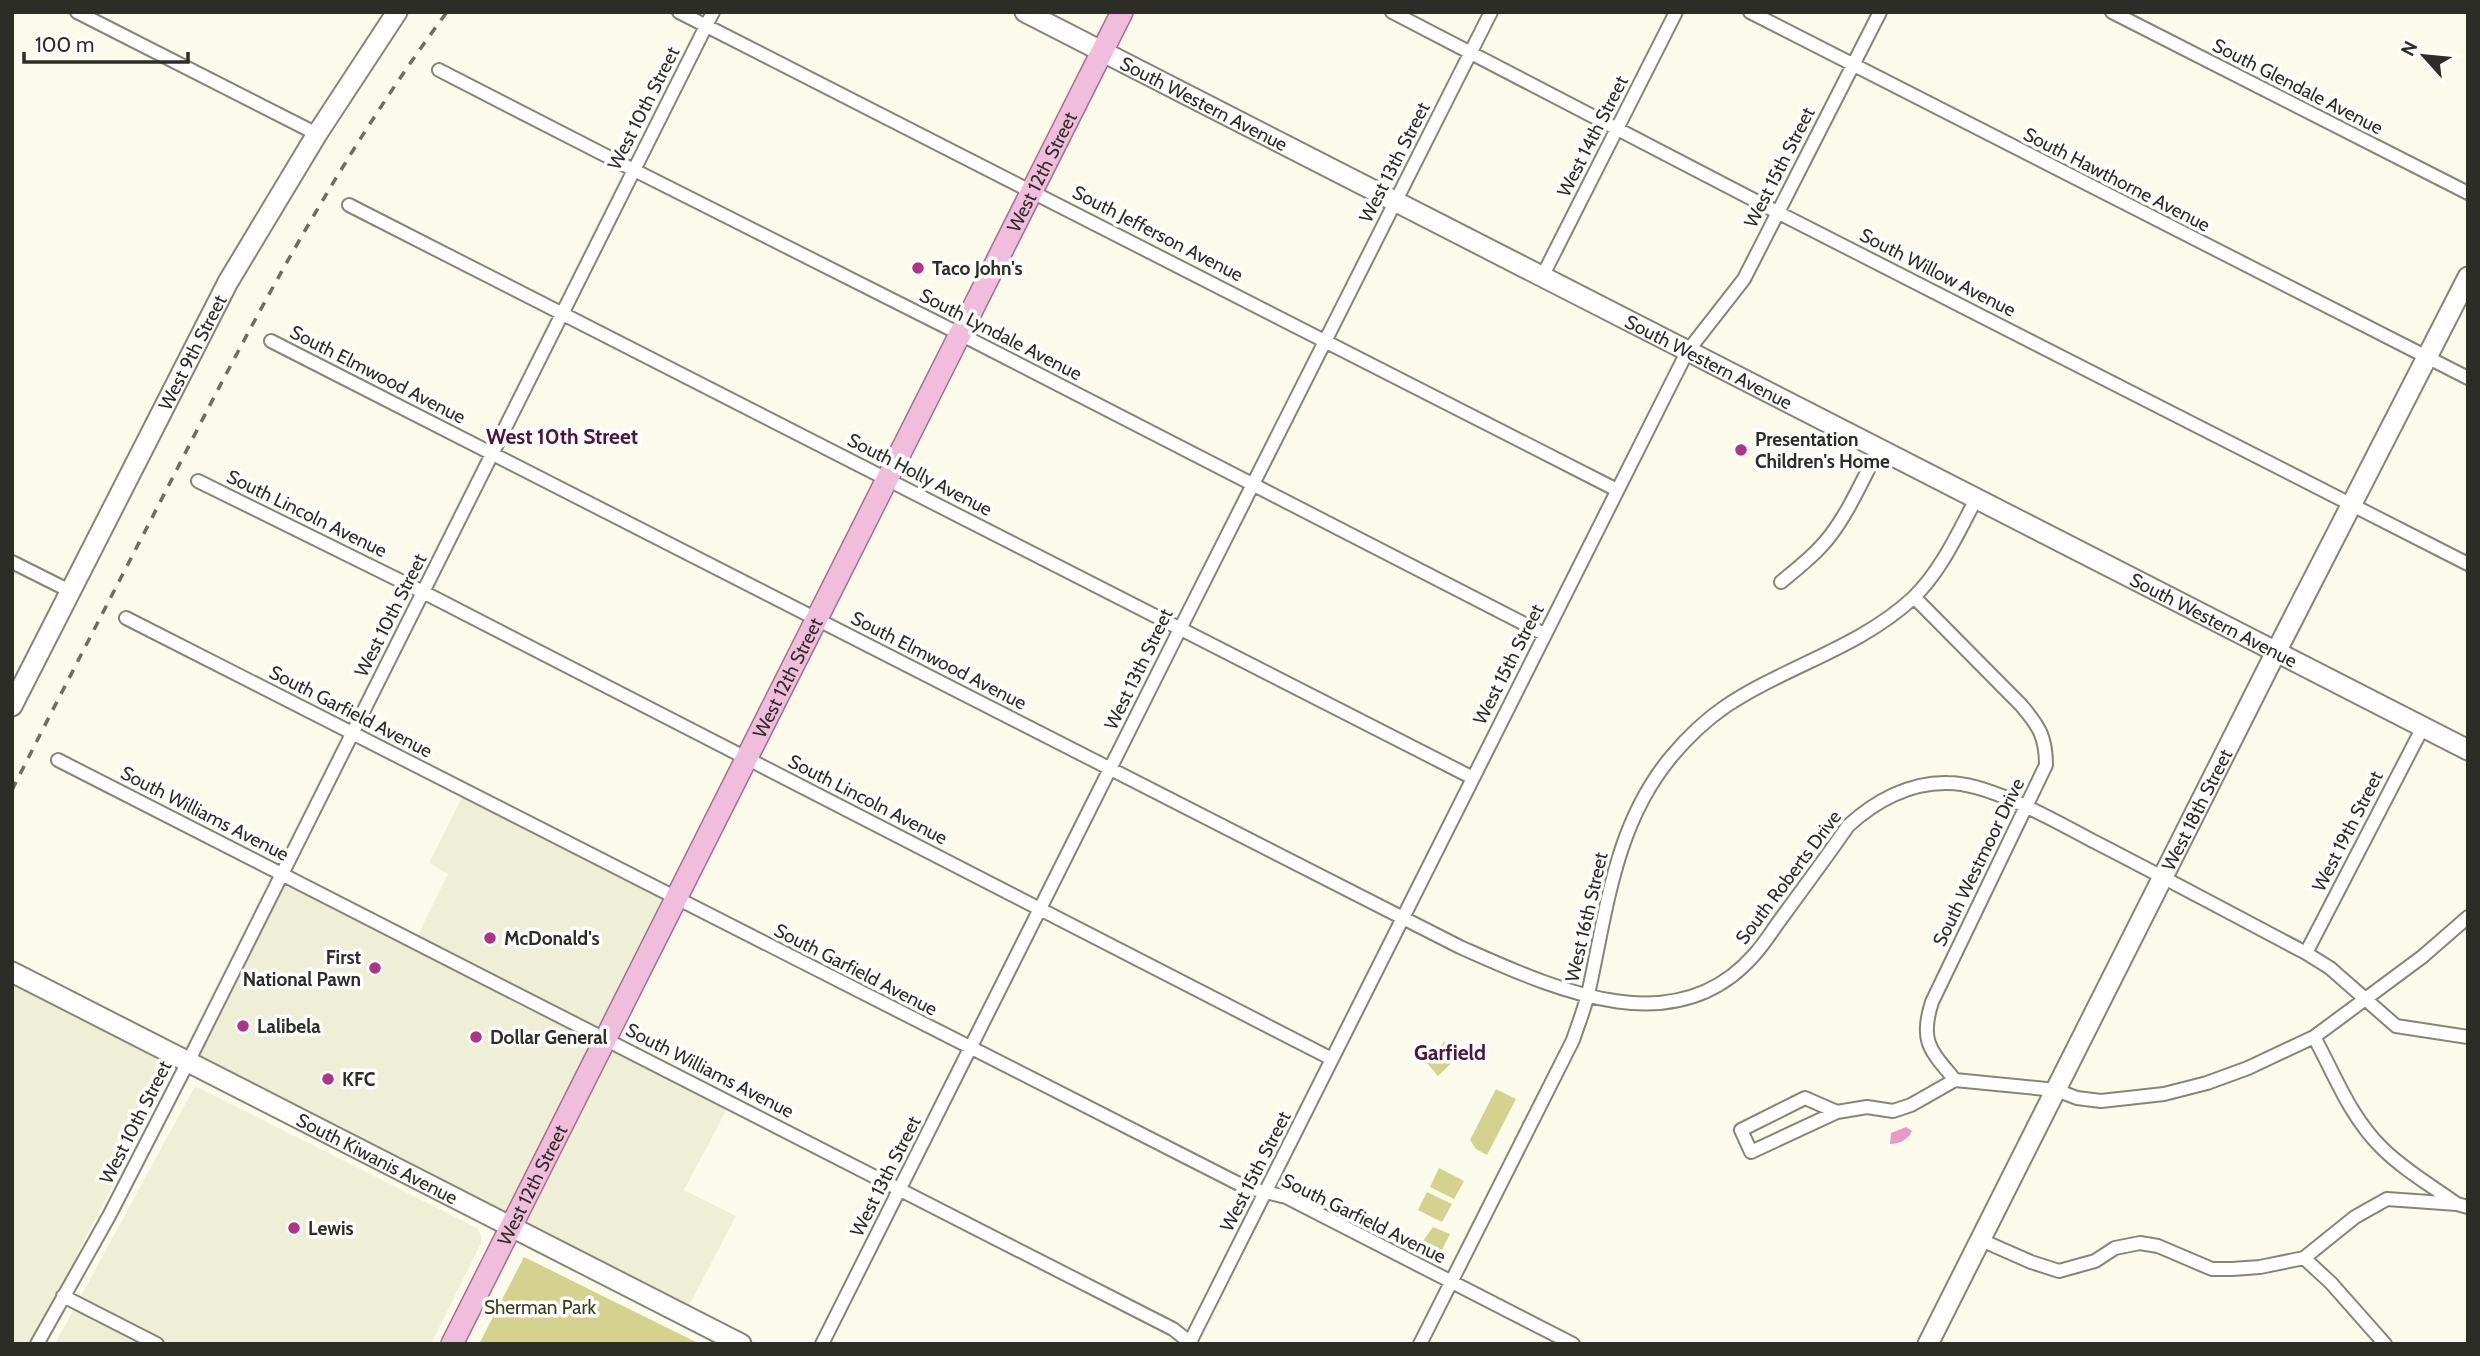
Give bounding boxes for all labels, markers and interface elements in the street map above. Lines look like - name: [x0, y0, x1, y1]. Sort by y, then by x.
- scale bar: [24, 21, 189, 65]
- north arrow: [2389, 21, 2459, 91]
- text: 100 m: [35, 32, 94, 57]
- street label: South Glendale Avenue: [2209, 33, 2387, 140]
- text: N: [2396, 37, 2423, 60]
- street label: West 10th Street: [603, 42, 685, 173]
- street label: South Western Avenue: [1116, 52, 1291, 156]
- street label: West 14th Street: [1552, 71, 1633, 200]
- street label: West 13th Street: [1354, 98, 1435, 226]
- street label: West 15th Street: [1739, 103, 1820, 231]
- street label: West 12th Street: [1002, 108, 1082, 236]
- street label: South Hawthorne Avenue: [2020, 122, 2214, 237]
- street label: South Jefferson Avenue: [1069, 180, 1247, 287]
- street label: South Willow Avenue: [1856, 223, 2020, 322]
- place label: Taco John's: [932, 257, 1023, 280]
- marker: Taco John's: [910, 260, 926, 276]
- street label: South Lyndale Avenue: [916, 284, 1086, 385]
- street label: West 9th Street: [154, 291, 232, 414]
- street label: South Western Avenue: [1621, 310, 1796, 415]
- street label: South Elmwood Avenue: [286, 320, 470, 429]
- district label: West 10th Street: [486, 424, 638, 449]
- street label: South Holly Avenue: [844, 428, 996, 521]
- place label: Presentation Children's Home: [1755, 428, 1890, 473]
- marker: Presentation Children's Home: [1733, 442, 1749, 458]
- street label: South Lincoln Avenue: [223, 465, 391, 562]
- street label: West 10th Street: [350, 549, 432, 680]
- street label: South Western Avenue: [2126, 568, 2301, 673]
- street label: West 15th Street: [1468, 600, 1549, 728]
- street label: West 13th Street: [1099, 604, 1178, 733]
- street label: South Elmwood Avenue: [847, 606, 1031, 715]
- street label: West 12th Street: [748, 613, 828, 742]
- street label: South Garfield Avenue: [265, 660, 436, 763]
- street label: West 18th Street: [2157, 745, 2238, 875]
- street label: South Lincoln Avenue: [784, 749, 951, 850]
- street label: South Williams Avenue: [117, 761, 293, 866]
- street label: West 19th Street: [2307, 767, 2388, 895]
- street label: South Westmoor Drive: [1928, 774, 2029, 950]
- street label: South Roberts Drive: [1731, 806, 1846, 949]
- street label: West 16th Street: [1560, 849, 1613, 984]
- street label: South Garfield Avenue: [770, 918, 941, 1021]
- place label: McDonald's: [504, 927, 600, 950]
- marker: McDonald's: [482, 930, 498, 946]
- place label: First National Pawn: [243, 946, 361, 991]
- marker: First National Pawn: [367, 960, 383, 976]
- place label: Lalibela: [257, 1015, 321, 1038]
- marker: Lalibela: [235, 1018, 251, 1034]
- street label: South Williams Avenue: [622, 1018, 798, 1123]
- place label: Dollar General: [490, 1026, 608, 1049]
- marker: Dollar General: [468, 1029, 484, 1045]
- district label: Garfield: [1414, 1040, 1486, 1065]
- street label: West 10th Street: [95, 1056, 177, 1187]
- place label: KFC: [342, 1068, 375, 1091]
- marker: KFC: [320, 1071, 336, 1087]
- street label: West 15th Street: [1215, 1107, 1296, 1235]
- street label: South Kiwanis Avenue: [293, 1108, 462, 1210]
- street label: West 13th Street: [845, 1112, 926, 1240]
- street label: West 12th Street: [493, 1121, 573, 1249]
- street label: South Garfield Avenue: [1278, 1169, 1450, 1268]
- place label: Lewis: [308, 1217, 354, 1240]
- marker: Lewis: [286, 1220, 302, 1236]
- park label: Sherman Park: [484, 1296, 596, 1319]

